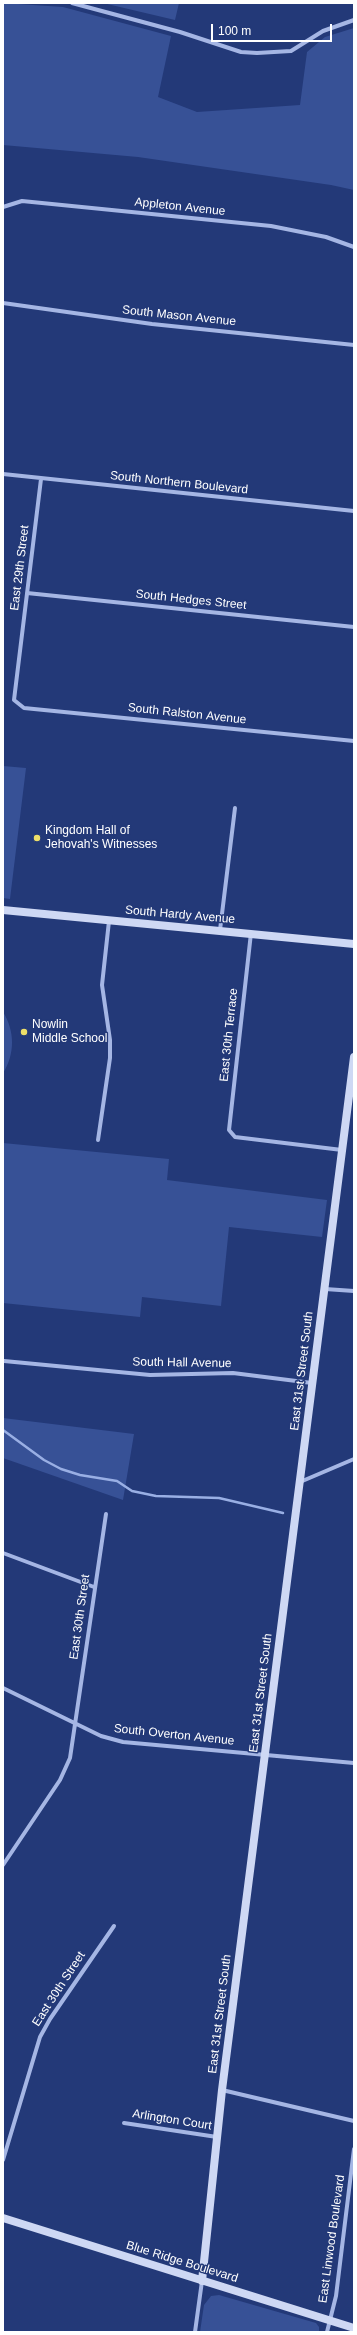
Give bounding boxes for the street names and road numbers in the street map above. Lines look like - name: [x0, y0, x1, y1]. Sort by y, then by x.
- street label: Appleton Avenue: [134, 195, 226, 219]
- street label: South Mason Avenue: [121, 303, 237, 329]
- street label: South Northern Boulevard: [109, 469, 249, 497]
- street label: East 29th Street: [8, 524, 32, 612]
- street label: South Hedges Street: [135, 587, 247, 613]
- street label: South Ralston Avenue: [127, 701, 247, 727]
- street label: South Hardy Avenue: [124, 903, 236, 927]
- street label: East 30th Terrace: [217, 987, 241, 1083]
- street label: East 31st Street South: [288, 1311, 316, 1431]
- street label: South Hall Avenue: [132, 1355, 232, 1371]
- street label: East 30th Street: [67, 1573, 93, 1661]
- street label: East 31st Street South: [247, 1633, 275, 1753]
- street label: South Overton Avenue: [113, 1722, 235, 1748]
- street label: East 30th Street: [30, 1949, 88, 2029]
- street label: East 31st Street South: [206, 1954, 234, 2074]
- street label: Arlington Court: [131, 2107, 213, 2133]
- street label: East Linwood Boulevard: [316, 2174, 348, 2304]
- street label: Blue Ridge Boulevard: [124, 2238, 240, 2286]

